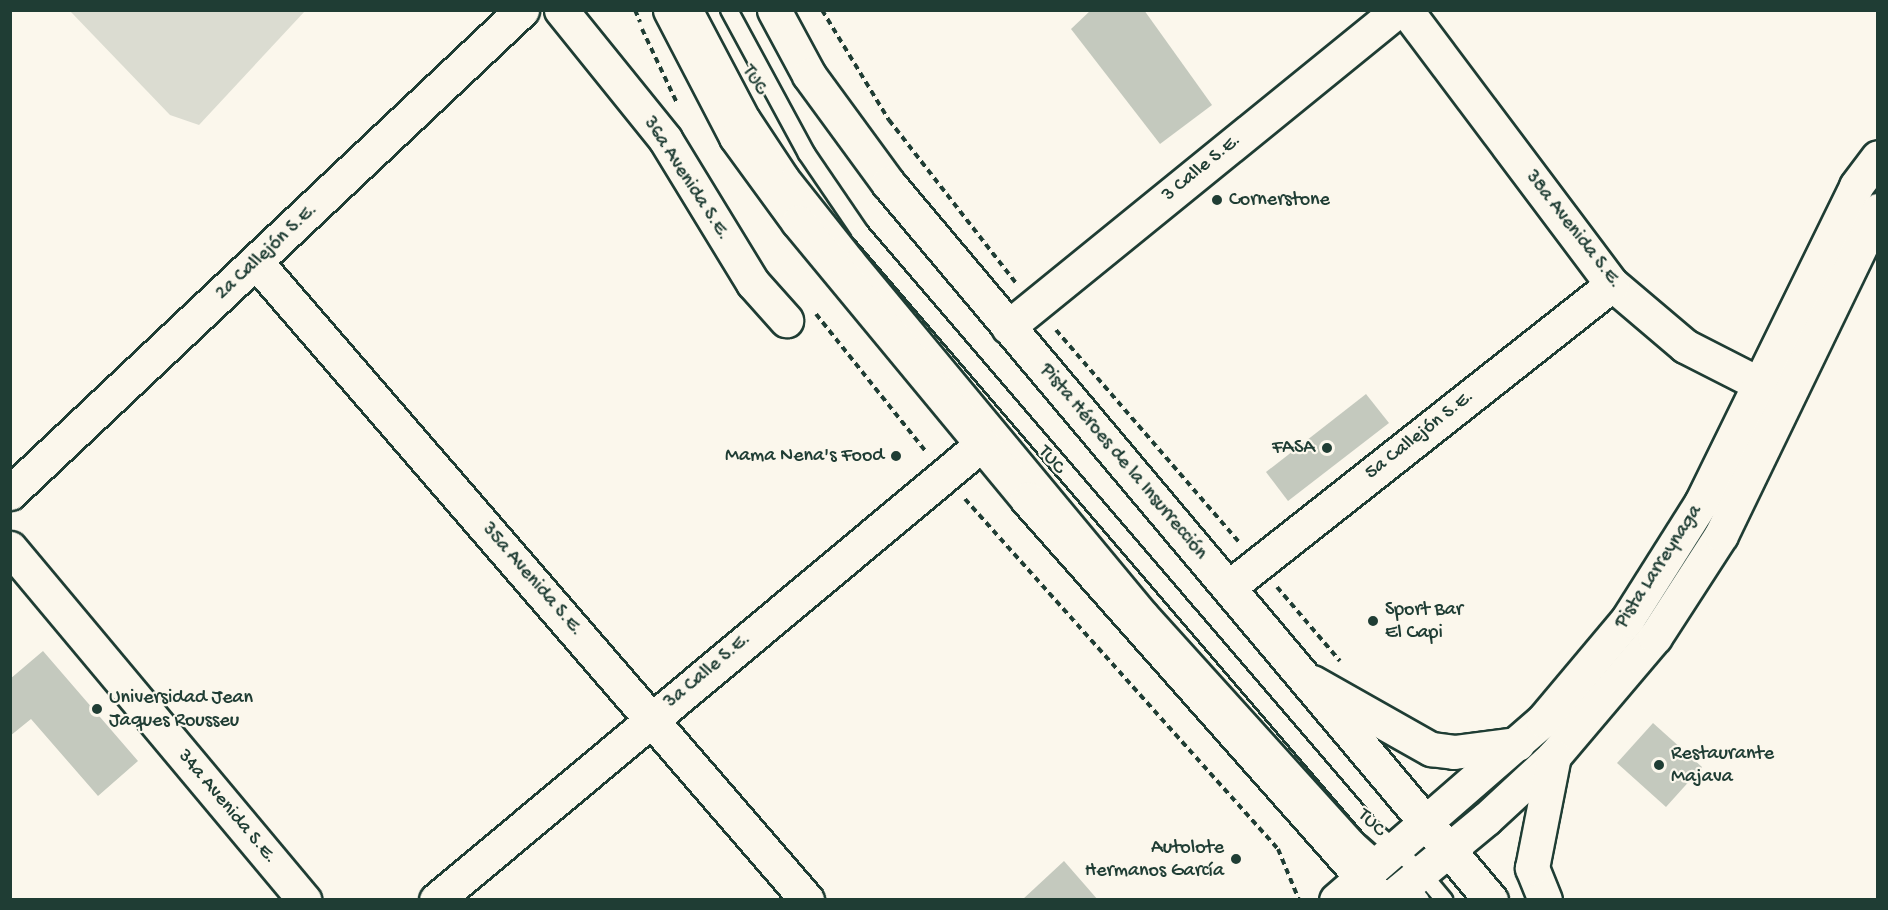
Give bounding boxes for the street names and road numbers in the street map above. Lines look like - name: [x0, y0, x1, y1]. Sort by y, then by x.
- street label: TUC: [736, 61, 772, 99]
- street label: 36a Avenida S.E.: [637, 113, 735, 245]
- street label: 3 Calle S.E.: [1157, 129, 1247, 207]
- street label: 38a Avenida S.E.: [1519, 166, 1627, 294]
- street label: 2a Callejón S.E.: [211, 198, 323, 306]
- street label: Pista Héroes de la Insurrección: [1034, 359, 1212, 565]
- street label: 5a Callejón S.E.: [1361, 385, 1479, 485]
- street label: TUC: [1032, 441, 1070, 479]
- street label: Pista Larreynaga: [1610, 501, 1708, 633]
- street label: 35a Avenida S.E.: [476, 518, 588, 642]
- street label: 3a Calle S.E.: [660, 628, 756, 714]
- street label: 34a Avenida S.E.: [172, 745, 282, 869]
- street label: TUC: [1352, 804, 1390, 842]

